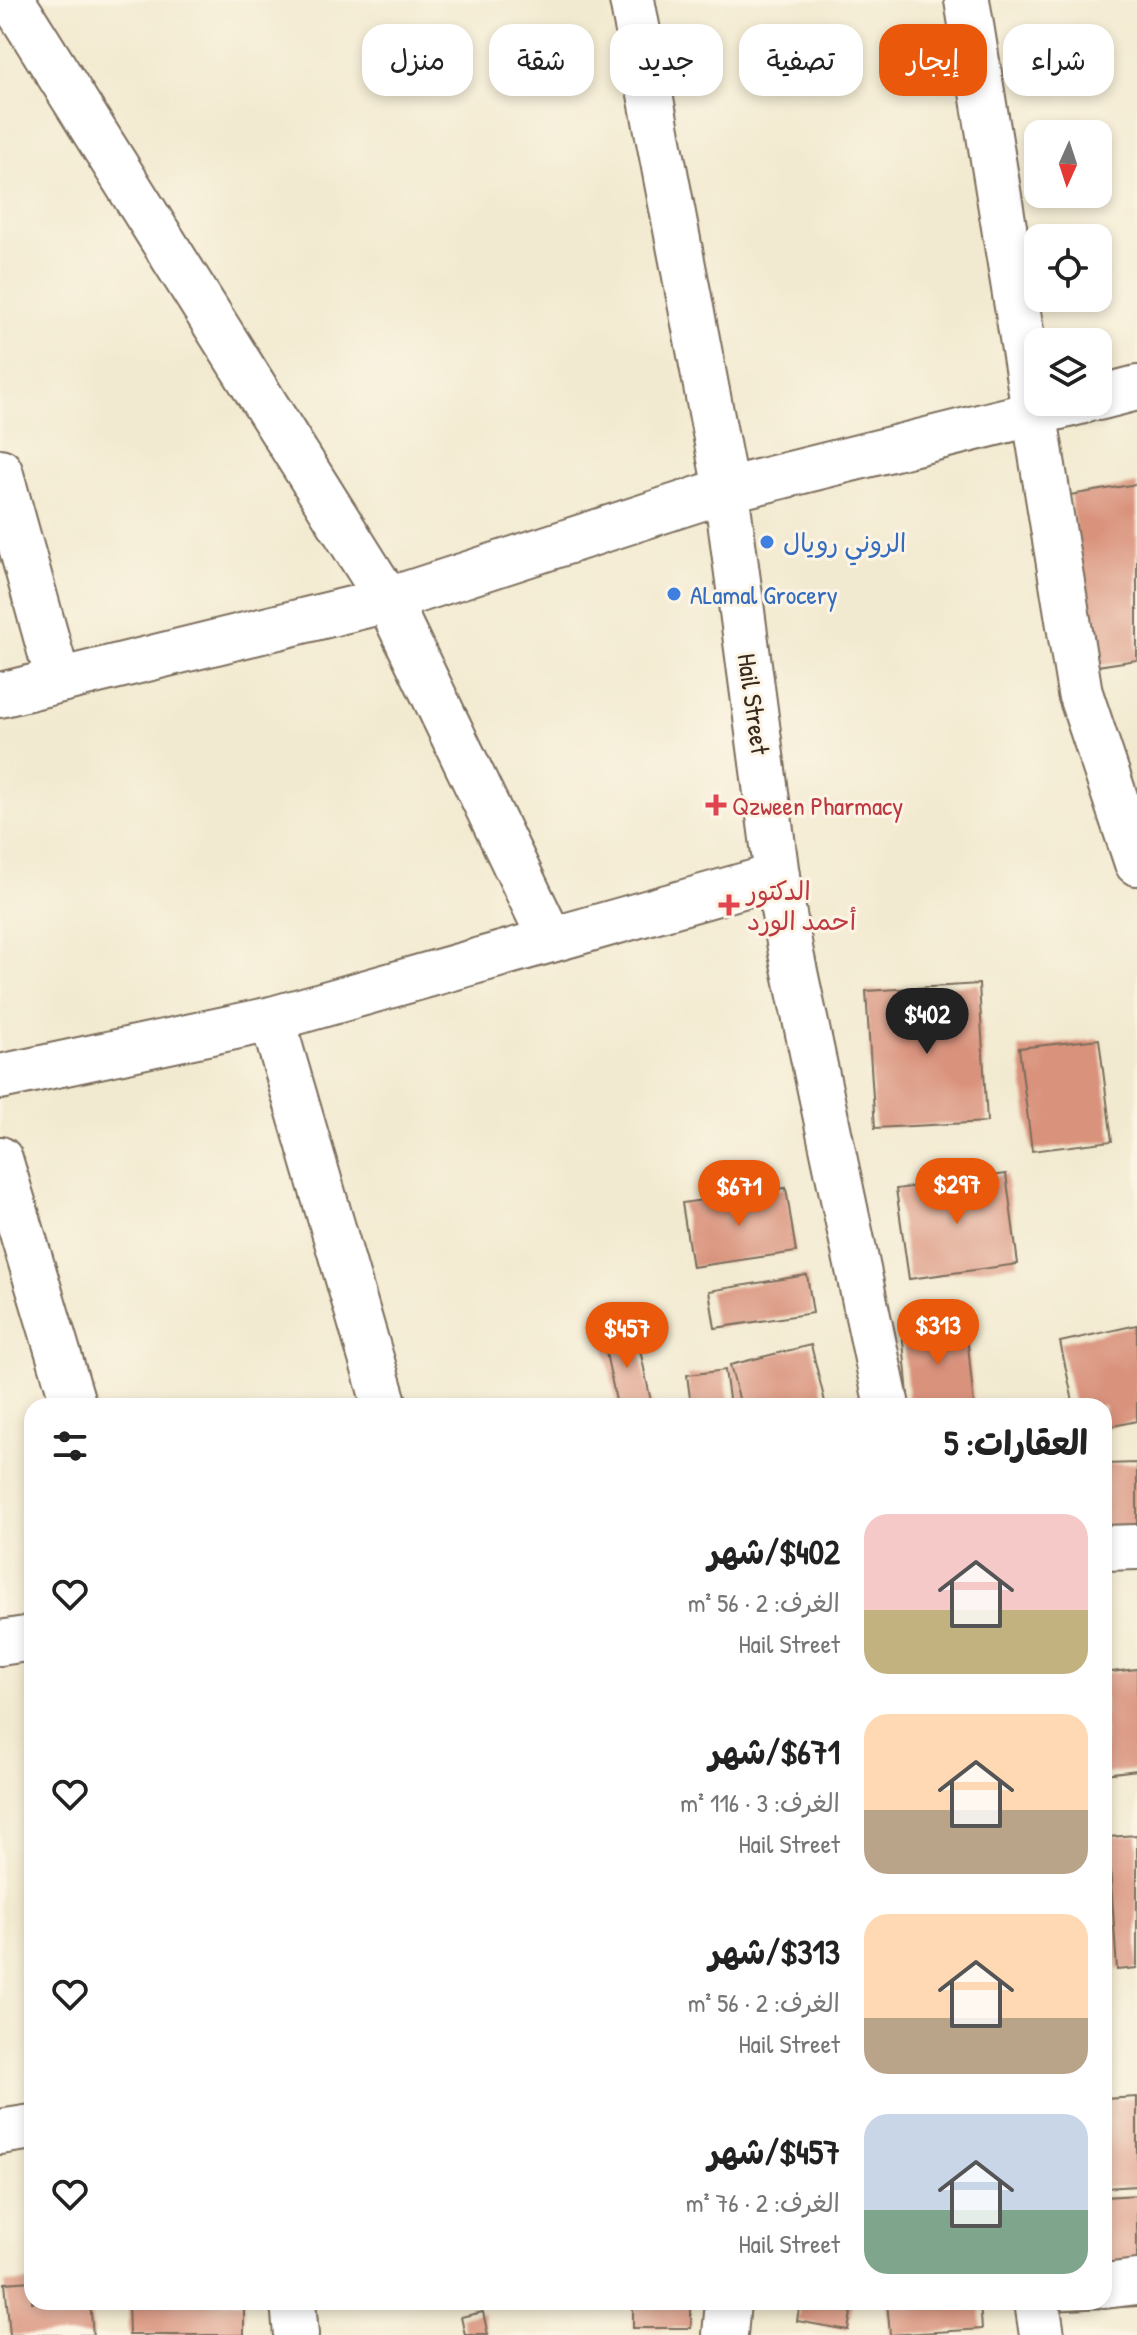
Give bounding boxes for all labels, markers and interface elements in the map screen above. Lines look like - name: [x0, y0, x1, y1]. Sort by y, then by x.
- chip: منزل: [362, 24, 473, 96]
- chip: شقة: [489, 24, 594, 96]
- chip: جديد: [610, 24, 723, 96]
- chip: تصفية: [739, 24, 863, 96]
- chip: إيجار: [879, 24, 987, 96]
- chip: شراء: [1003, 24, 1114, 96]
- north arrow: [1024, 120, 1112, 208]
- map controls: [1024, 120, 1112, 416]
- button: locate: [1024, 224, 1112, 312]
- button: layers: [1024, 328, 1112, 416]
- place label: الروني رويال: [783, 525, 906, 566]
- marker: الروني رويال: [758, 533, 776, 551]
- place label: ALamal Grocery: [690, 577, 838, 612]
- marker: ALamal Grocery: [665, 585, 683, 603]
- street label: Hail Street: [730, 651, 779, 758]
- place label: Qzween Pharmacy: [732, 788, 903, 823]
- marker: Qzween Pharmacy: [707, 796, 725, 814]
- place label: الدكتور أحمد الورد: [745, 873, 857, 938]
- marker: الدكتور أحمد الورد: [718, 894, 740, 916]
- pin: $402: [880, 988, 974, 1056]
- text: $402: [904, 996, 950, 1031]
- pin: $297: [910, 1158, 1004, 1226]
- pin: $671: [692, 1160, 786, 1228]
- text: $297: [933, 1166, 981, 1201]
- text: $671: [716, 1168, 762, 1203]
- pin: $313: [891, 1299, 985, 1367]
- pin: $457: [580, 1302, 674, 1370]
- text: $313: [915, 1307, 961, 1342]
- text: $457: [604, 1310, 650, 1345]
- text: العقارات: 5: [944, 1420, 1088, 1466]
- icon: filters: [48, 1424, 92, 1468]
- text: $402/شهر: [708, 1529, 840, 1575]
- icon: home: [928, 1546, 1024, 1642]
- icon: heart: [48, 1572, 92, 1616]
- text: الغرف: 2 · 56 m²: [688, 1585, 840, 1620]
- text: Hail Street: [738, 1626, 840, 1661]
- text: $671/شهر: [709, 1729, 840, 1775]
- icon: home: [928, 1746, 1024, 1842]
- icon: heart: [48, 1772, 92, 1816]
- text: الغرف: 3 · 116 m²: [680, 1785, 840, 1820]
- text: Hail Street: [738, 1826, 840, 1861]
- text: $313/شهر: [709, 1929, 840, 1975]
- icon: home: [928, 1946, 1024, 2042]
- icon: heart: [48, 1972, 92, 2016]
- text: الغرف: 2 · 56 m²: [688, 1985, 840, 2020]
- text: Hail Street: [738, 2026, 840, 2061]
- text: $457/شهر: [708, 2129, 840, 2175]
- icon: home: [928, 2146, 1024, 2242]
- icon: heart: [48, 2172, 92, 2216]
- text: الغرف: 2 · 76 m²: [686, 2185, 840, 2220]
- text: Hail Street: [738, 2226, 840, 2261]

